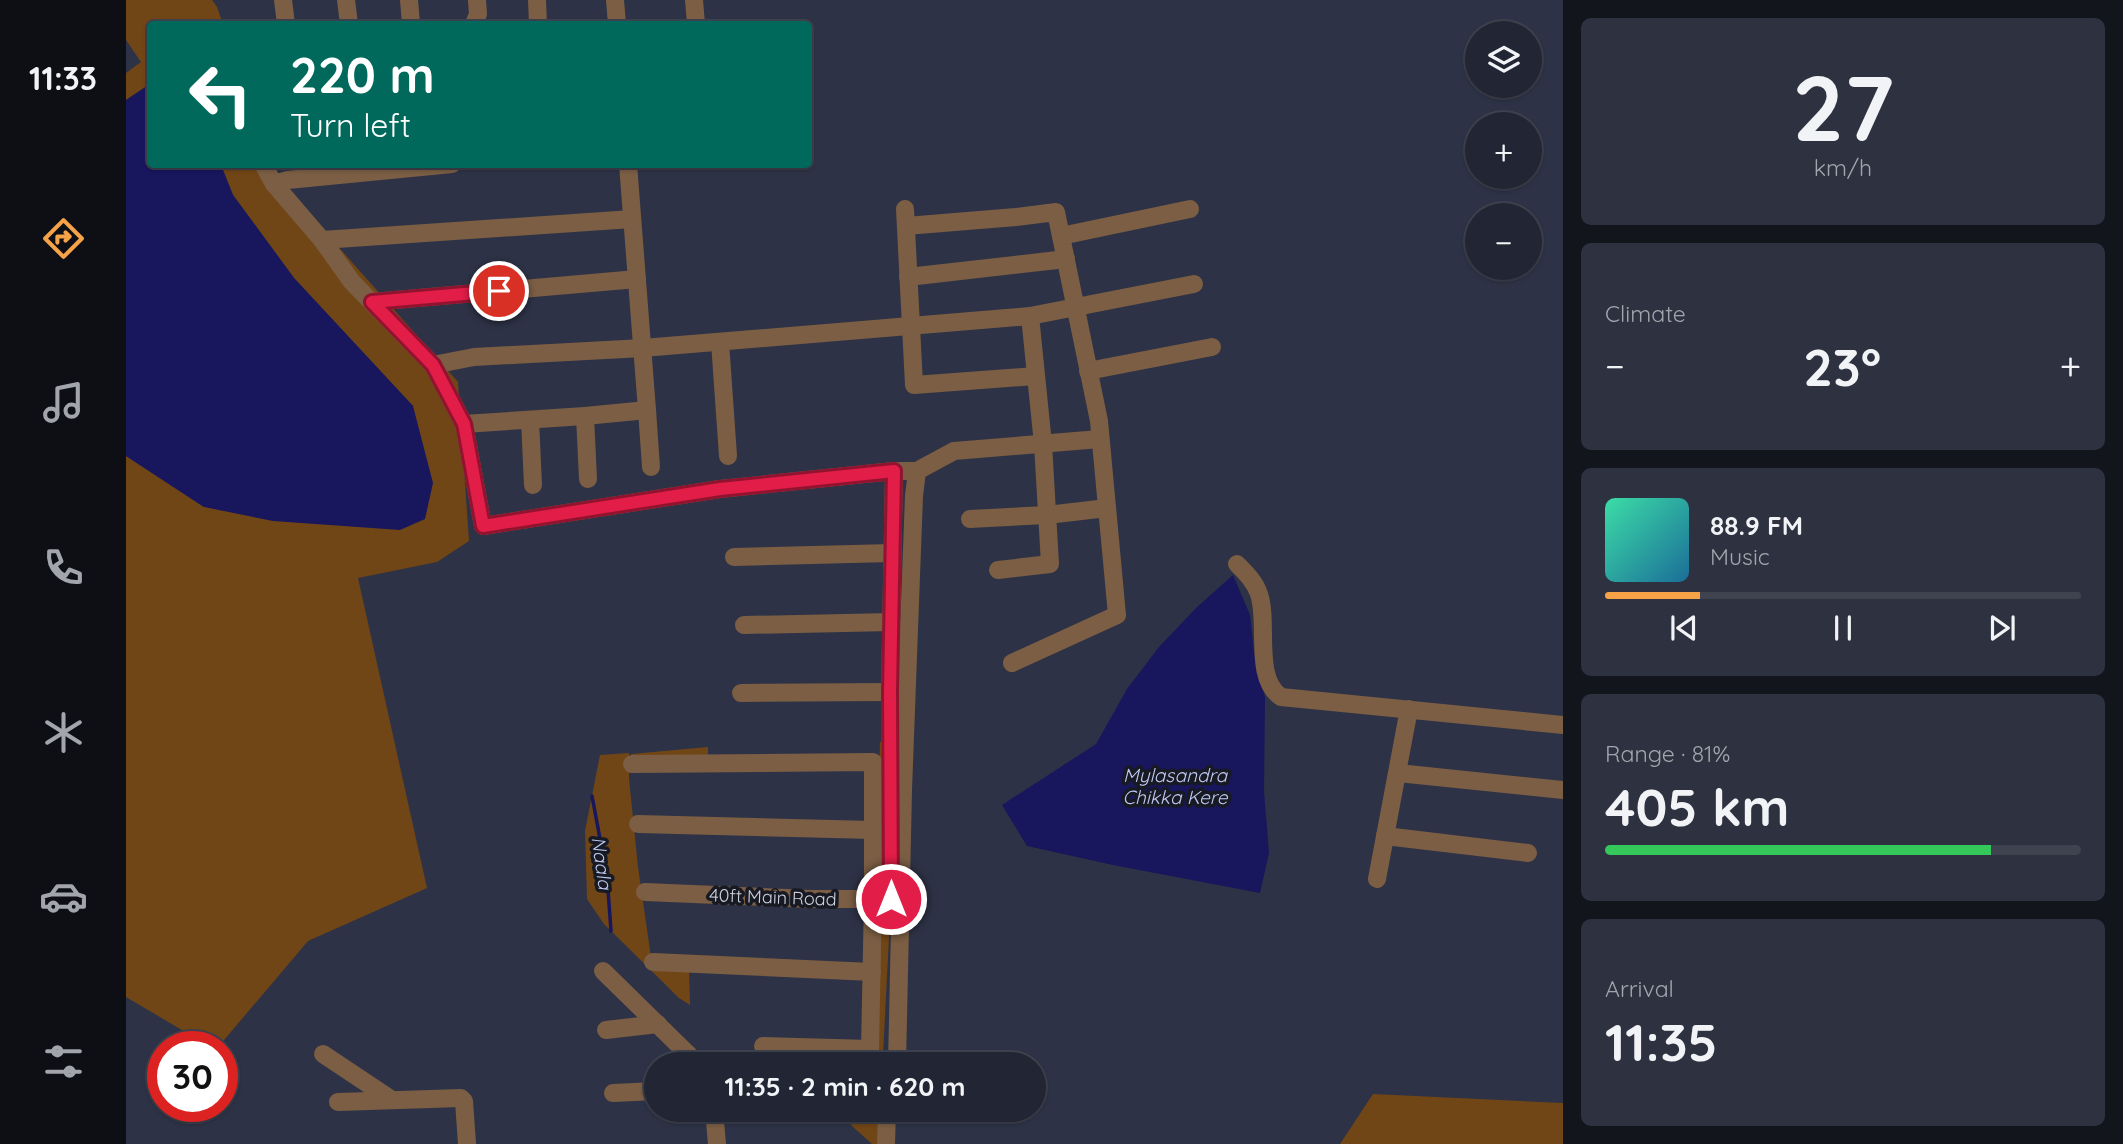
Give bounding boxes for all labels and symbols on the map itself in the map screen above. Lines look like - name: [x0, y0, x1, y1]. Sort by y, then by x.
- pin: [469, 261, 529, 321]
- water label: Mylasandra Chikka Kere: [1123, 763, 1229, 809]
- water label: Naala: [586, 835, 618, 892]
- position arrow: [854, 862, 928, 936]
- street label: 40ft Main Road: [709, 883, 837, 911]
- speed limit sign: 30: [147, 1031, 238, 1122]

